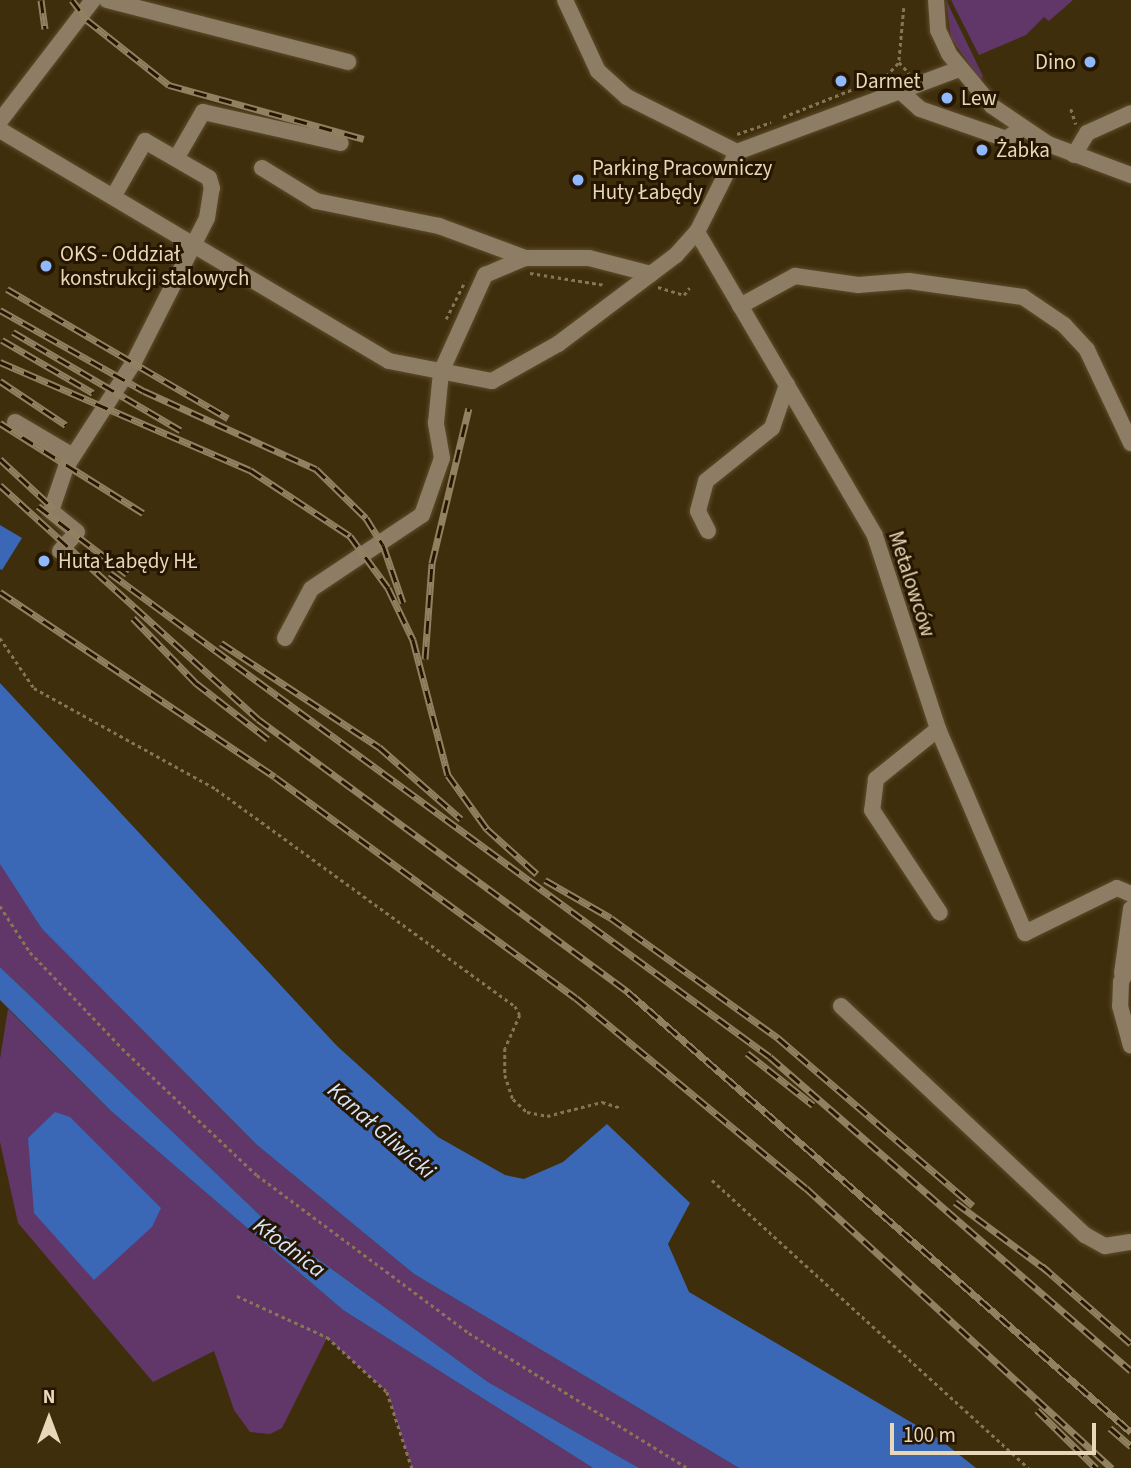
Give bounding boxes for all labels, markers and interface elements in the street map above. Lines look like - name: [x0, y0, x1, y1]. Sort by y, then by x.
- place label: Dino: [1035, 49, 1076, 75]
- marker: Dino: [1082, 54, 1098, 70]
- place label: Darmet: [855, 68, 920, 94]
- marker: Darmet: [833, 73, 849, 89]
- place label: Lew: [961, 85, 997, 111]
- marker: Lew: [939, 90, 955, 106]
- place label: Żabka: [996, 137, 1050, 163]
- marker: Żabka: [974, 142, 990, 158]
- place label: Parking Pracowniczy Huty Łabędy: [592, 155, 772, 205]
- marker: Parking Pracowniczy Huty Łabędy: [570, 172, 586, 188]
- place label: OKS - Oddział konstrukcji stalowych: [60, 241, 249, 291]
- marker: OKS - Oddział konstrukcji stalowych: [38, 258, 54, 274]
- street label: Metalowców: [883, 528, 941, 640]
- place label: Huta Łabędy HŁ: [58, 548, 198, 574]
- marker: Huta Łabędy HŁ: [36, 553, 52, 569]
- water label: Kanał Gliwicki: [322, 1077, 440, 1185]
- water label: Kłodnica: [248, 1212, 330, 1284]
- north arrow: [14, 1384, 84, 1454]
- text: N: [43, 1384, 55, 1411]
- scale bar: [893, 1408, 1100, 1452]
- text: 100 m: [903, 1420, 956, 1450]

